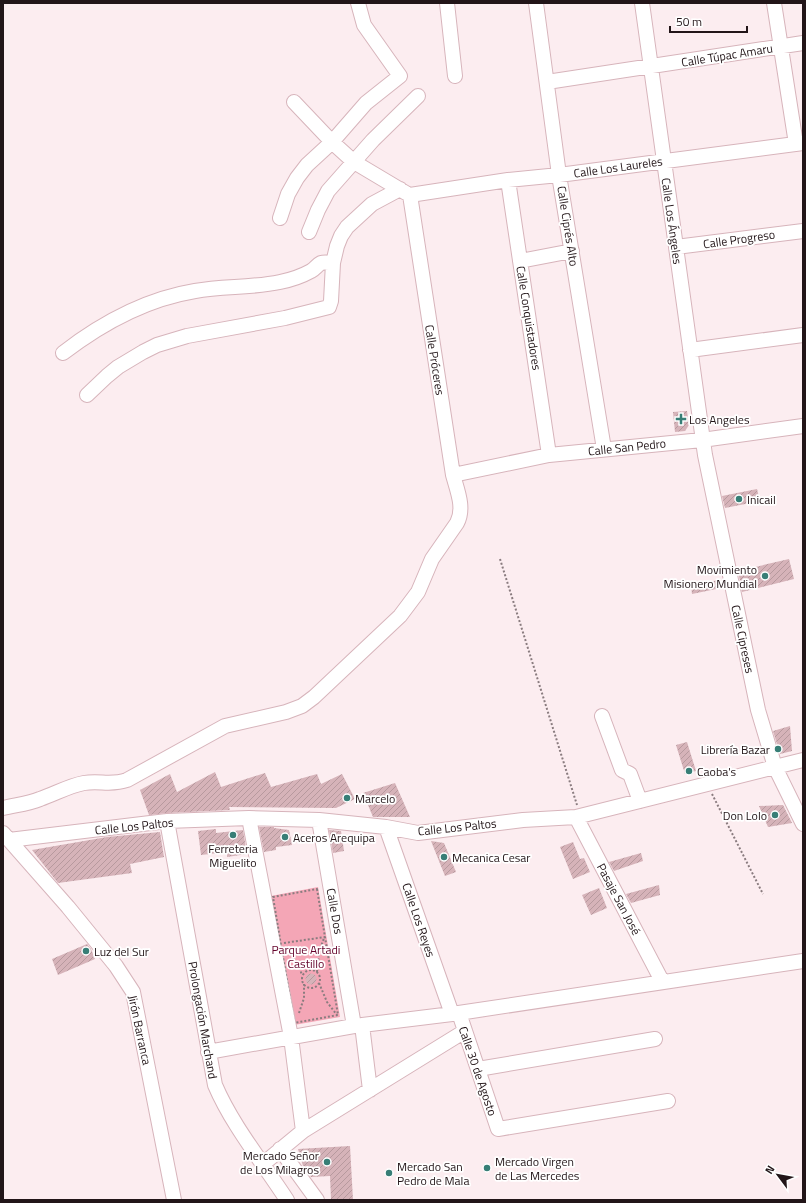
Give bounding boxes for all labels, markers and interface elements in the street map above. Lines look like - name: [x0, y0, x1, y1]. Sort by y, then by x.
- scale bar: [670, 8, 747, 34]
- text: 50 m: [676, 12, 702, 31]
- street label: Calle Túpac Amaru: [680, 38, 774, 72]
- street label: Calle Los Laureles: [572, 151, 664, 183]
- street label: Calle Los Ángeles: [657, 176, 688, 266]
- street label: Calle Ciprés Alto: [552, 184, 584, 268]
- street label: Calle Progreso: [702, 225, 776, 253]
- street label: Calle Conquistadores: [511, 264, 547, 372]
- street label: Calle Próceres: [420, 323, 450, 397]
- place label: Los Angeles: [689, 410, 750, 429]
- marker: Los Angeles: [676, 414, 686, 424]
- street label: Calle San Pedro: [587, 433, 667, 461]
- place label: Inicail: [747, 490, 776, 509]
- marker: Inicail: [734, 494, 744, 504]
- place label: Movimiento Misionero Mundial: [664, 560, 757, 593]
- marker: Movimiento Misionero Mundial: [760, 571, 770, 581]
- street label: Calle Cipreses: [726, 603, 760, 675]
- place label: Librería Bazar: [701, 740, 770, 759]
- marker: Librería Bazar: [773, 744, 783, 754]
- place label: Caoba's: [697, 762, 737, 781]
- marker: Caoba's: [684, 766, 694, 776]
- place label: Marcelo: [355, 789, 395, 808]
- marker: Marcelo: [342, 793, 352, 803]
- place label: Don Lolo: [723, 806, 767, 825]
- marker: Don Lolo: [770, 810, 780, 820]
- street label: Calle Los Paltos: [94, 812, 175, 840]
- street label: Calle Los Paltos: [417, 813, 498, 841]
- place label: Aceros Arequipa: [293, 828, 375, 847]
- marker: Ferreteria Miguelito: [228, 830, 238, 840]
- marker: Aceros Arequipa: [280, 832, 290, 842]
- place label: Ferreteria Miguelito: [208, 839, 258, 872]
- place label: Mecanica Cesar: [452, 848, 531, 867]
- marker: Mecanica Cesar: [439, 852, 449, 862]
- street label: Pasaje San José: [592, 860, 646, 938]
- street label: Calle Los Reyes: [397, 880, 441, 960]
- street label: Calle Dos: [322, 886, 348, 936]
- park label: Parque Artadi Castillo: [272, 940, 340, 973]
- place label: Luz del Sur: [94, 942, 149, 961]
- marker: Luz del Sur: [81, 946, 91, 956]
- street label: Prolongación Marchand: [183, 960, 223, 1080]
- street label: Jirón Barranca: [123, 993, 157, 1067]
- street label: Calle 30 de Agosto: [454, 1024, 502, 1118]
- place label: Mercado Señor de Los Milagros: [240, 1146, 319, 1179]
- place label: Mercado Virgen de Las Mercedes: [495, 1152, 580, 1185]
- north arrow: [758, 1155, 798, 1195]
- marker: Mercado Señor de Los Milagros: [322, 1157, 332, 1167]
- place label: Mercado San Pedro de Mala: [397, 1157, 469, 1190]
- text: N: [761, 1162, 778, 1177]
- marker: Mercado Virgen de Las Mercedes: [482, 1163, 492, 1173]
- marker: Mercado San Pedro de Mala: [384, 1168, 394, 1178]

